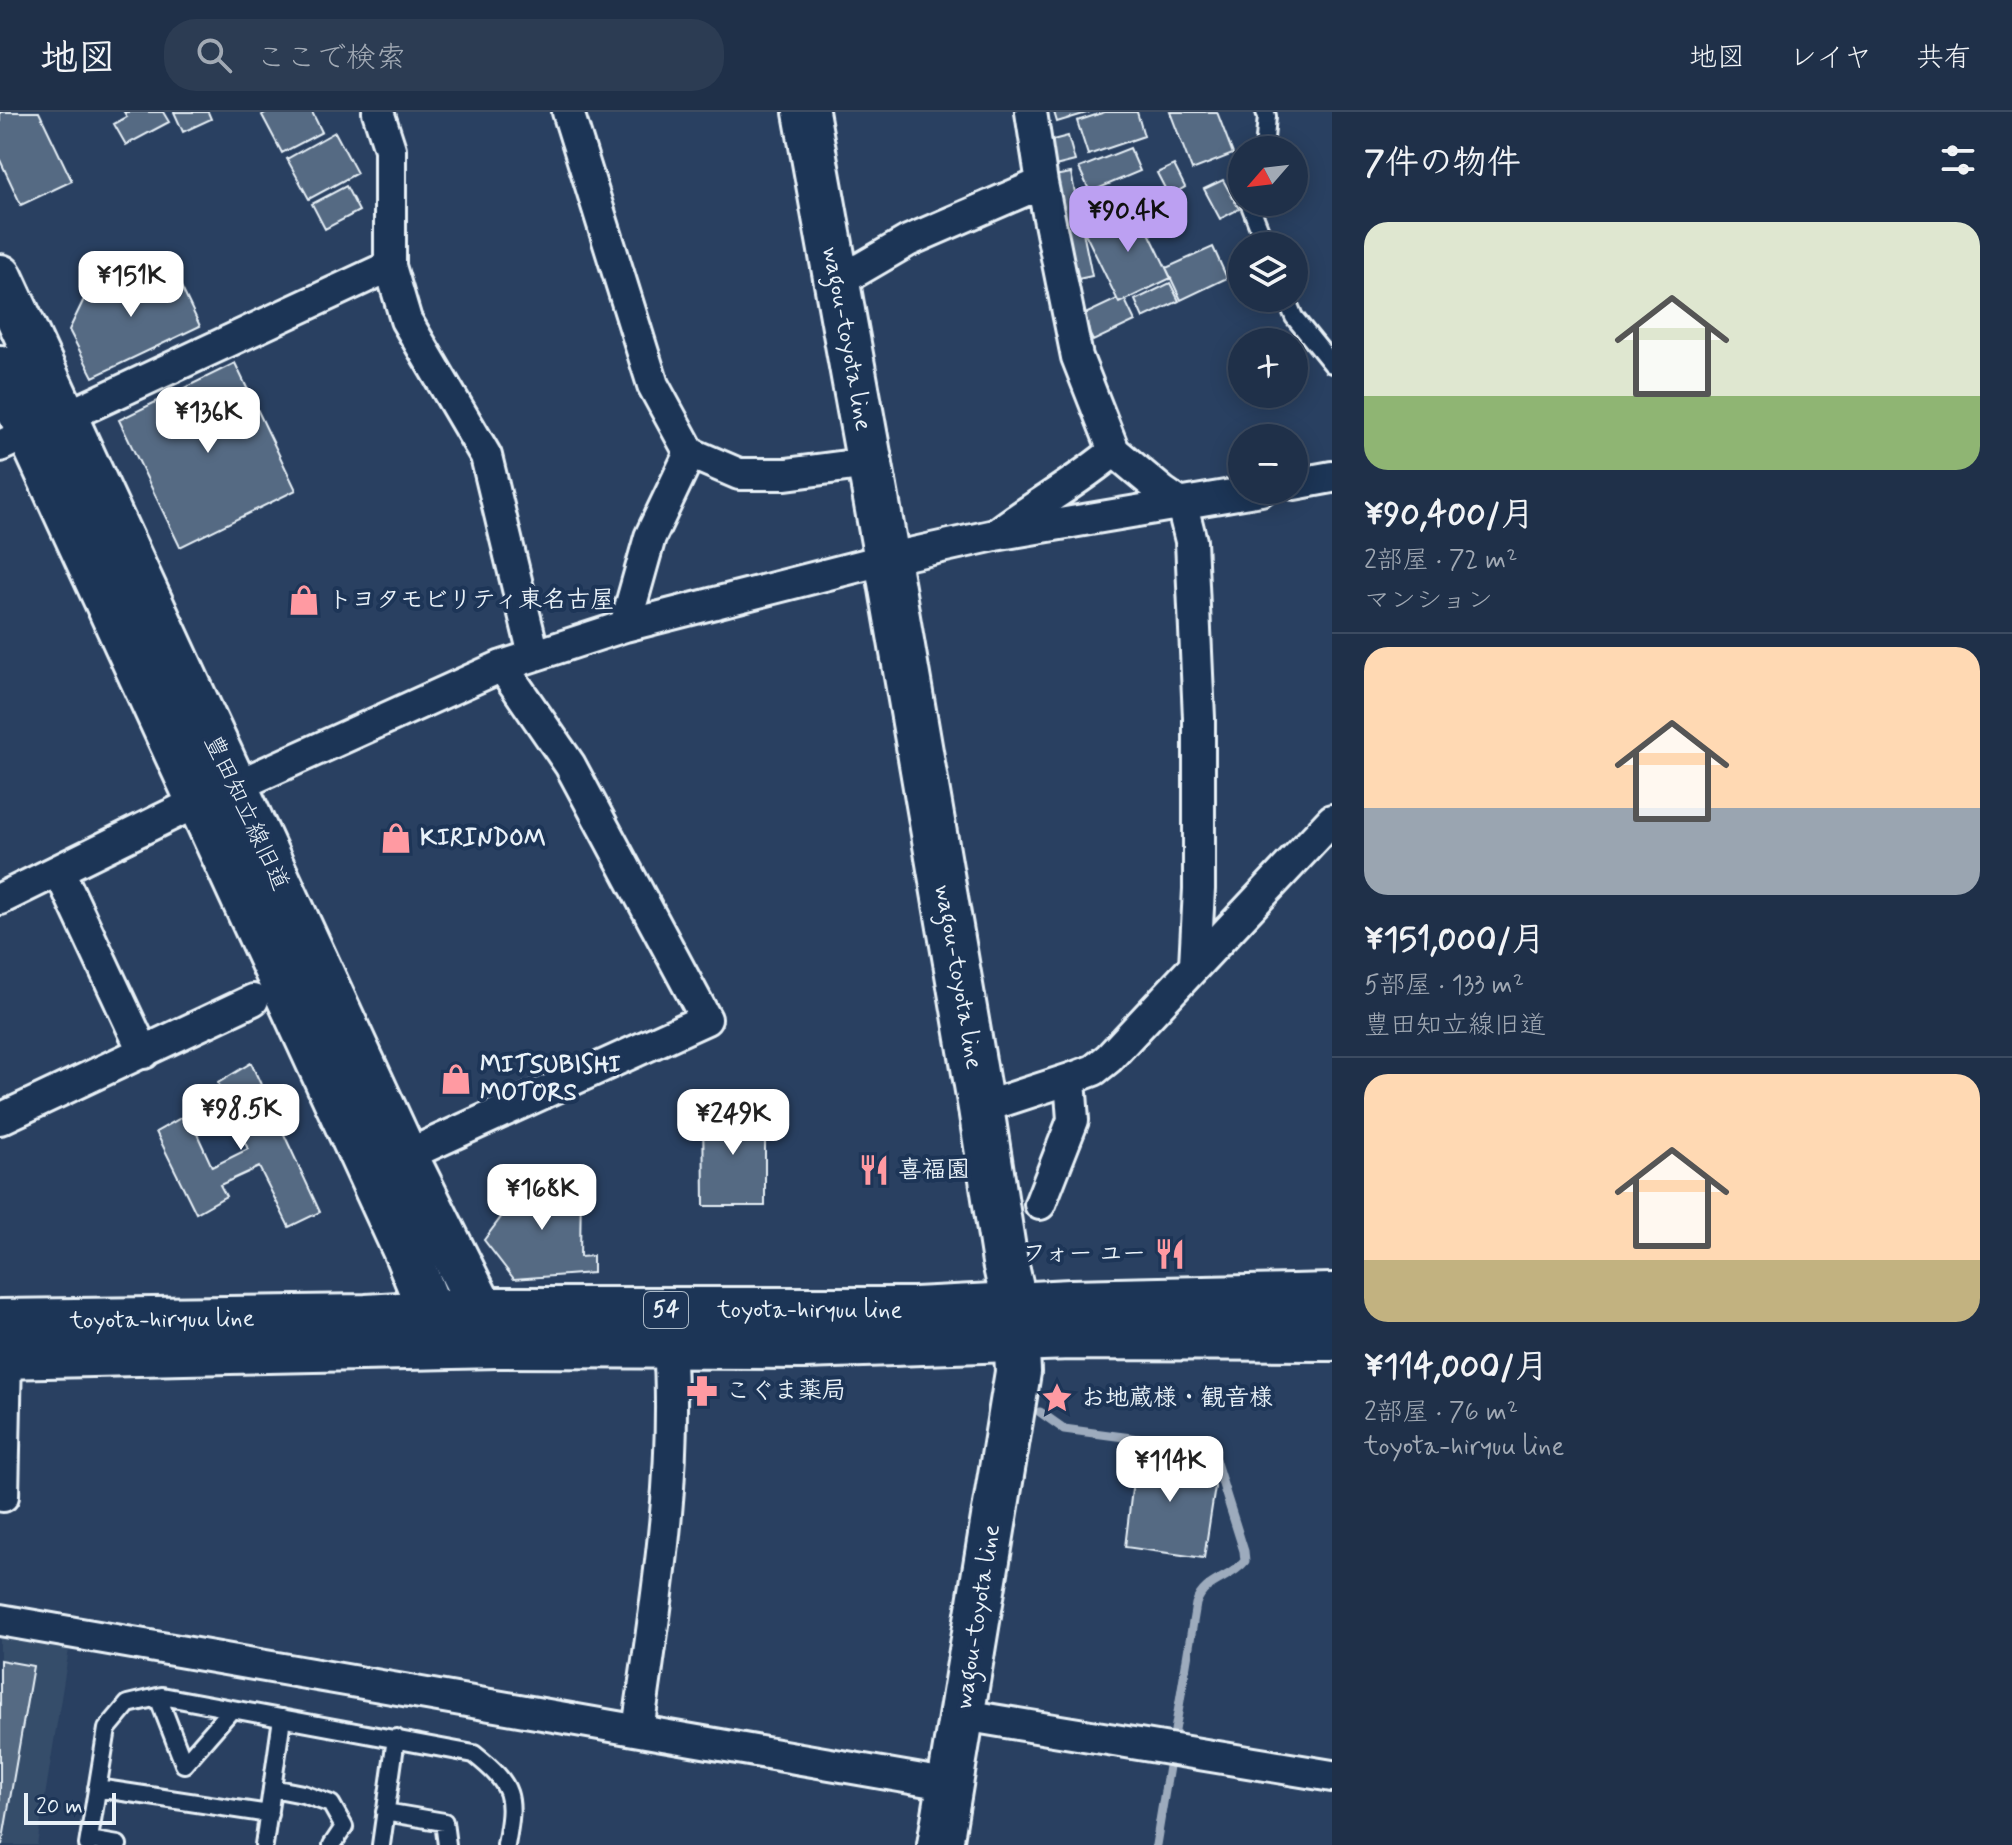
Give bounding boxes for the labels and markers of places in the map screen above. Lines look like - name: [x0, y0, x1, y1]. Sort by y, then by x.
- pin: ¥90.4K: [1063, 186, 1193, 254]
- pin: ¥151K: [75, 251, 187, 319]
- pin: ¥136K: [152, 387, 264, 455]
- shop icon: トヨタモビリティ東名古屋: [287, 583, 321, 617]
- place label: トヨタモビリティ東名古屋: [328, 585, 615, 616]
- shop icon: KIRINDOM: [379, 821, 413, 855]
- place label: KIRINDOM: [420, 823, 546, 854]
- place label: MITSUBISHI MOTORS: [480, 1050, 621, 1109]
- shop icon: MITSUBISHI MOTORS: [439, 1062, 473, 1096]
- pin: ¥98.5K: [176, 1084, 306, 1152]
- pin: ¥249K: [677, 1089, 789, 1157]
- restaurant icon: 喜福園: [857, 1153, 891, 1187]
- place label: 喜福園: [898, 1155, 970, 1186]
- pin: ¥168K: [486, 1164, 598, 1232]
- restaurant icon: フォー ユー: [1153, 1237, 1187, 1271]
- place label: フォー ユー: [1022, 1239, 1146, 1270]
- pharmacy icon: こぐま薬局: [685, 1374, 719, 1408]
- place label: こぐま薬局: [726, 1376, 846, 1407]
- place icon: お地蔵様・観音様: [1040, 1381, 1074, 1415]
- place label: お地蔵様・観音様: [1081, 1383, 1273, 1414]
- pin: ¥114K: [1114, 1436, 1226, 1504]

